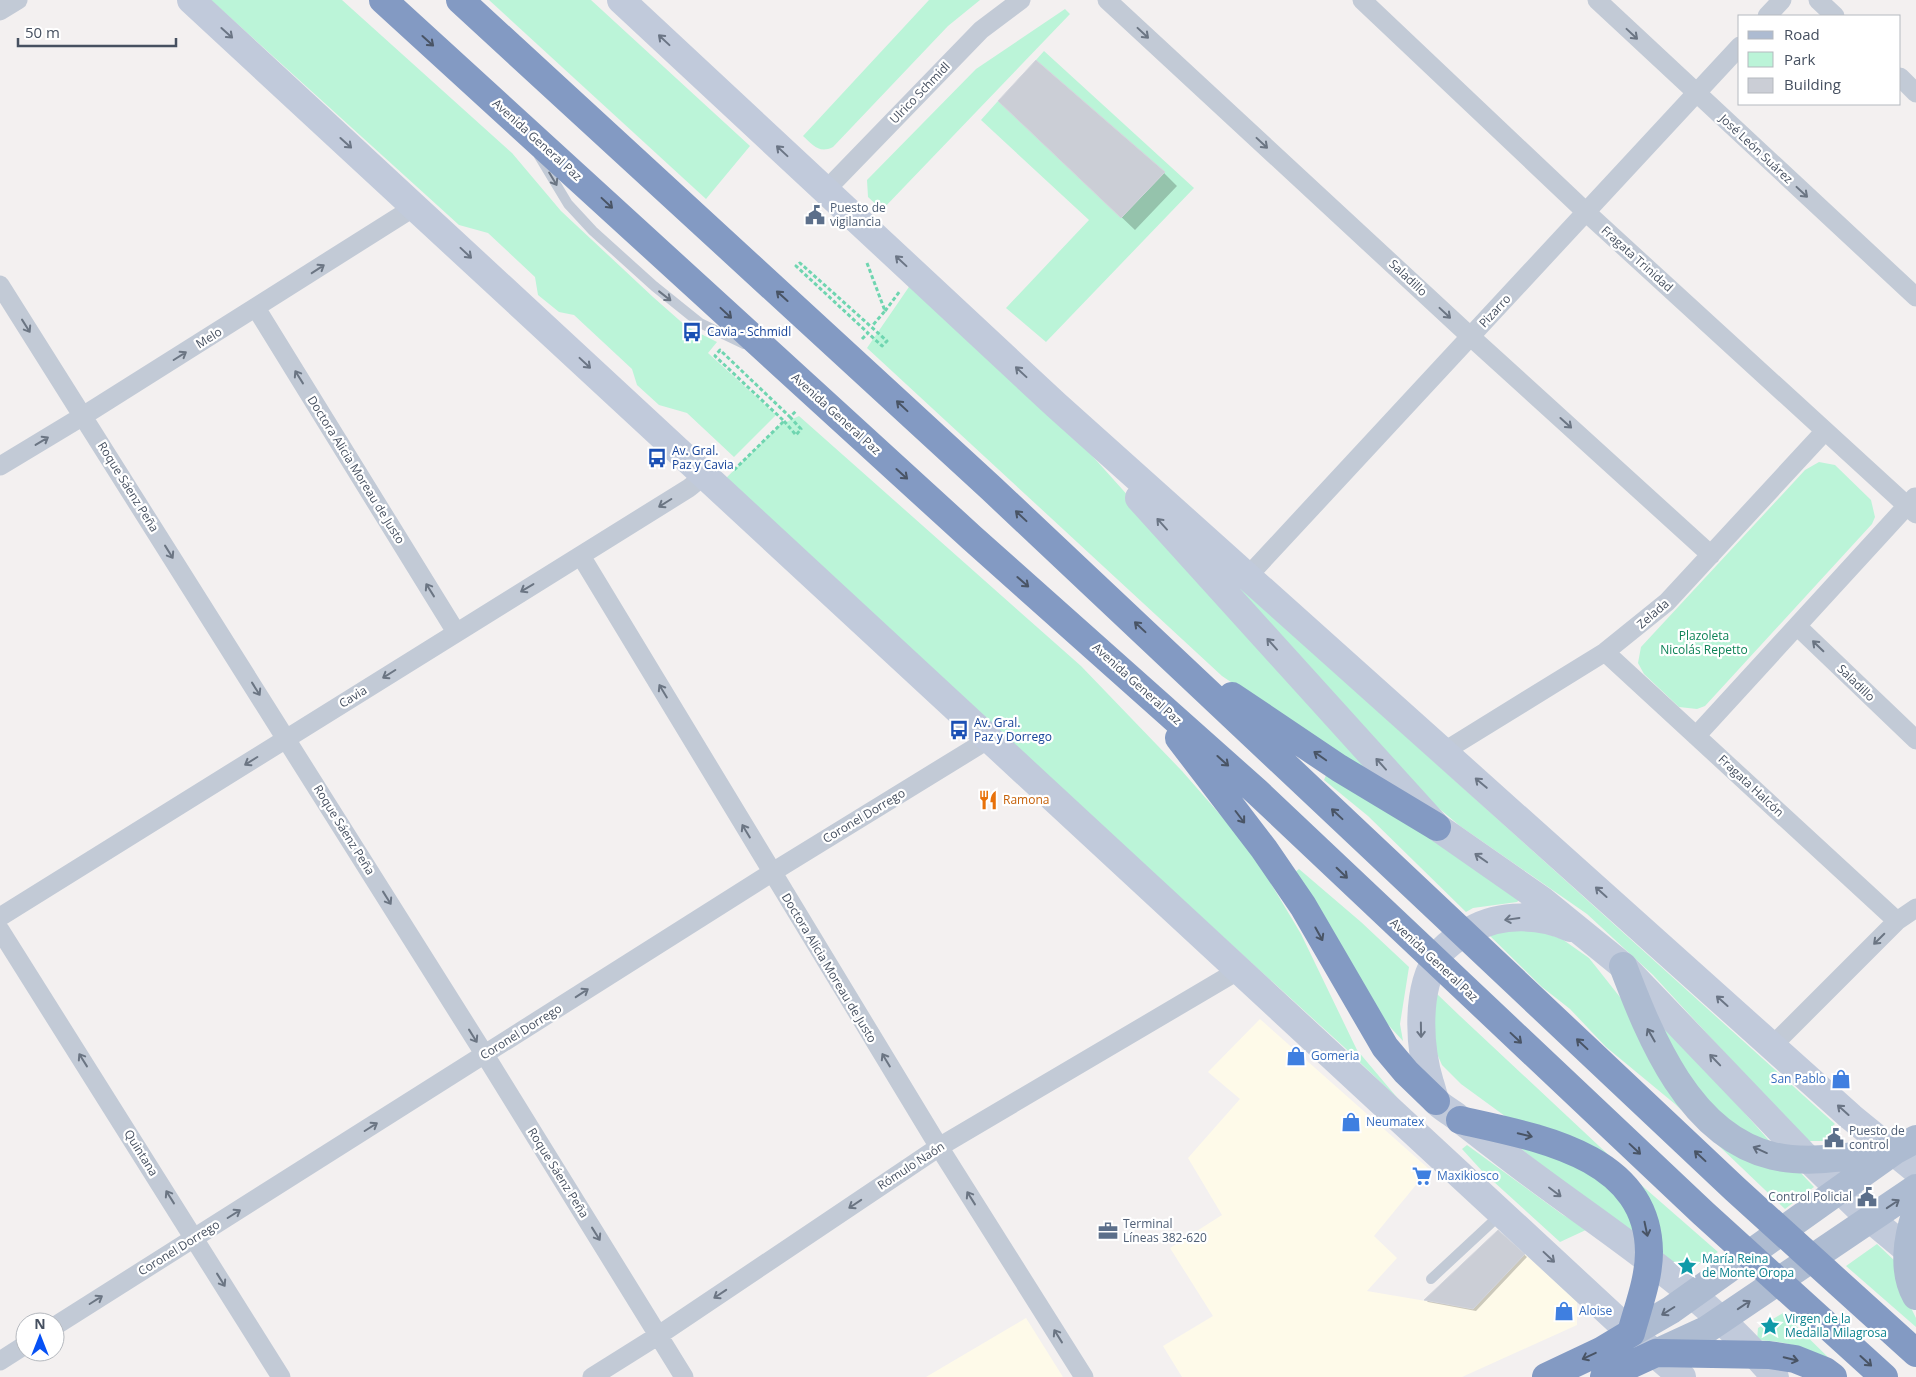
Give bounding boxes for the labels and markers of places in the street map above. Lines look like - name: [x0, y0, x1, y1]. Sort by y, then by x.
- place label: Puesto de vigilancia: [830, 199, 886, 230]
- public building icon: Puesto de vigilancia: [804, 204, 826, 226]
- bus stop icon: Cavia - Schmidl: [681, 321, 703, 343]
- place label: Cavia - Schmidl: [707, 323, 791, 340]
- place label: Av. Gral. Paz y Cavia: [672, 442, 734, 473]
- bus stop icon: Av. Gral. Paz y Cavia: [646, 447, 668, 469]
- place label: Av. Gral. Paz y Dorrego: [974, 714, 1052, 745]
- bus stop icon: Av. Gral. Paz y Dorrego: [948, 719, 970, 741]
- restaurant icon: Ramona: [977, 789, 999, 811]
- place label: Ramona: [1003, 791, 1049, 808]
- shop icon: Gomeria: [1285, 1045, 1307, 1067]
- place label: Gomeria: [1311, 1047, 1359, 1064]
- shop icon: San Pablo: [1830, 1068, 1852, 1090]
- place label: San Pablo: [1771, 1070, 1826, 1087]
- shop icon: Neumatex: [1340, 1111, 1362, 1133]
- place label: Neumatex: [1366, 1113, 1425, 1130]
- place label: Puesto de control: [1849, 1122, 1905, 1153]
- public building icon: Puesto de control: [1823, 1127, 1845, 1149]
- supermarket icon: Maxikiosco: [1411, 1165, 1433, 1187]
- place label: Maxikiosco: [1437, 1167, 1499, 1184]
- public building icon: Control Policial: [1856, 1186, 1878, 1208]
- place label: Control Policial: [1768, 1188, 1852, 1205]
- place label: Terminal Líneas 382-620: [1123, 1215, 1207, 1246]
- office icon: Terminal Líneas 382-620: [1097, 1220, 1119, 1242]
- place label: María Reina de Monte Oropa: [1702, 1250, 1794, 1281]
- place icon: María Reina de Monte Oropa: [1676, 1255, 1698, 1277]
- shop icon: Aloise: [1553, 1300, 1575, 1322]
- place label: Aloise: [1579, 1302, 1613, 1319]
- place label: Virgen de la Medalla Milagrosa: [1785, 1310, 1887, 1341]
- place icon: Virgen de la Medalla Milagrosa: [1759, 1315, 1781, 1337]

